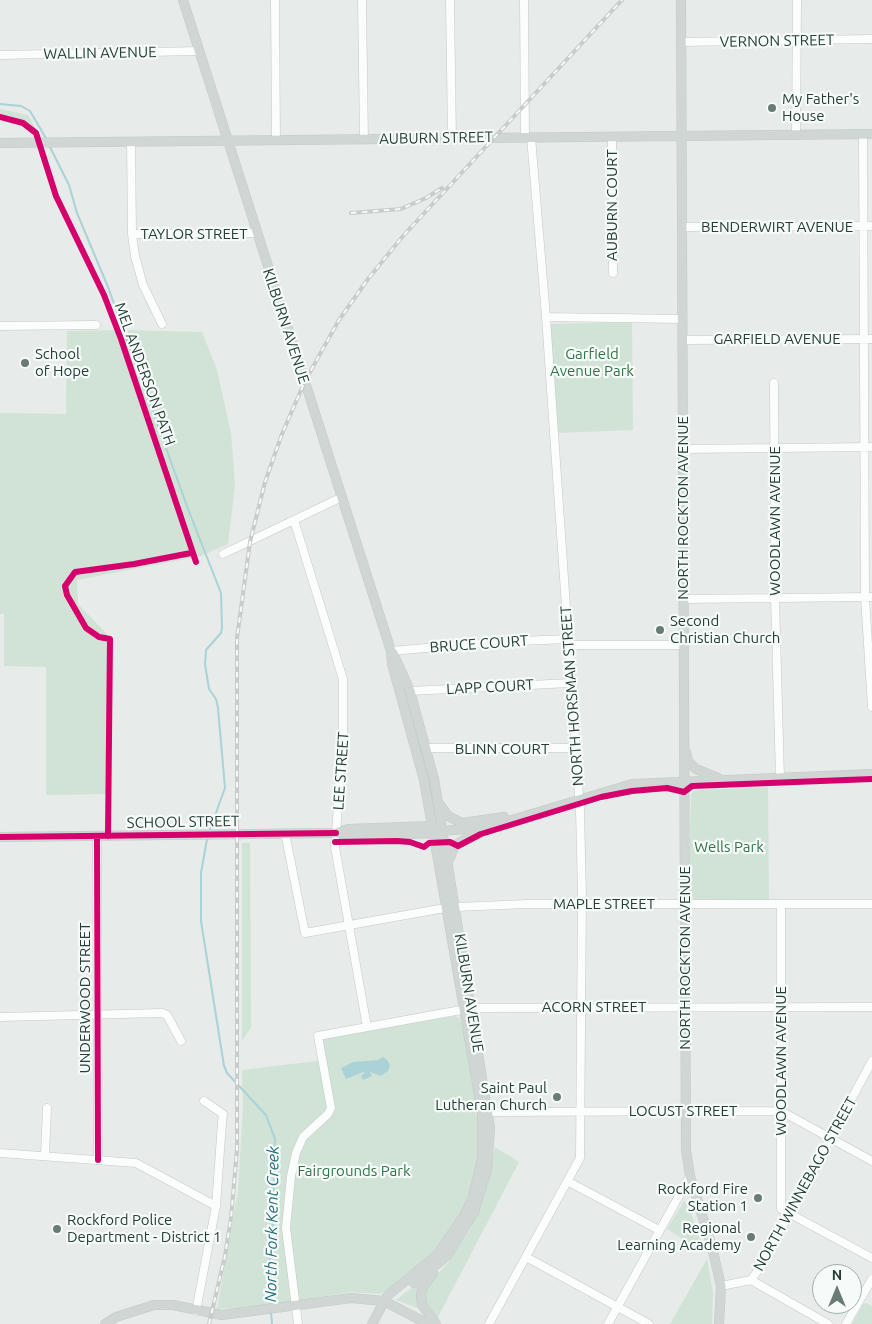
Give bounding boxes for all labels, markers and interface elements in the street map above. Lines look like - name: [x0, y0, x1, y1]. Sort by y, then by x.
- street label: VERNON STREET: [720, 31, 834, 51]
- street label: WALLIN AVENUE: [43, 43, 157, 63]
- place label: My Father's House: [782, 90, 859, 125]
- marker: My Father's House: [766, 102, 778, 114]
- street label: AUBURN STREET: [379, 128, 493, 148]
- street label: AUBURN COURT: [603, 149, 621, 261]
- street label: BENDERWIRT AVENUE: [701, 218, 853, 236]
- street label: TAYLOR STREET: [140, 225, 248, 243]
- street label: KILBURN AVENUE: [259, 266, 313, 386]
- street label: MEL ANDERSON PATH: [111, 300, 179, 448]
- street label: GARFIELD AVENUE: [713, 330, 841, 348]
- place label: School of Hope: [35, 345, 89, 380]
- park label: Garfield Avenue Park: [550, 345, 634, 380]
- marker: School of Hope: [19, 357, 31, 369]
- street label: NORTH ROCKTON AVENUE: [674, 416, 692, 600]
- street label: WOODLAWN AVENUE: [766, 446, 784, 596]
- street label: NORTH HORSMAN STREET: [557, 605, 587, 787]
- place label: Second Christian Church: [670, 612, 780, 647]
- marker: Second Christian Church: [654, 624, 666, 636]
- street label: BRUCE COURT: [429, 632, 529, 656]
- street label: LAPP COURT: [446, 676, 534, 698]
- street label: LEE STREET: [329, 731, 353, 811]
- street label: BLINN COURT: [455, 740, 549, 758]
- street label: SCHOOL STREET: [127, 812, 239, 832]
- park label: Wells Park: [694, 838, 764, 856]
- street label: NORTH ROCKTON AVENUE: [676, 866, 694, 1050]
- street label: MAPLE STREET: [553, 895, 655, 913]
- street label: UNDERWOOD STREET: [76, 922, 94, 1074]
- street label: KILBURN AVENUE: [451, 932, 487, 1054]
- street label: WOODLAWN AVENUE: [772, 986, 790, 1136]
- street label: ACORN STREET: [542, 998, 646, 1016]
- place label: Saint Paul Lutheran Church: [435, 1079, 547, 1114]
- marker: Saint Paul Lutheran Church: [551, 1091, 563, 1103]
- street label: NORTH WINNEBAGO STREET: [750, 1094, 860, 1274]
- street label: LOCUST STREET: [629, 1102, 737, 1120]
- water label: North Fork Kent Creek: [261, 1146, 283, 1302]
- park label: Fairgrounds Park: [297, 1162, 411, 1180]
- place label: Rockford Fire Station 1: [658, 1180, 748, 1215]
- marker: Rockford Fire Station 1: [752, 1192, 764, 1204]
- place label: Rockford Police Department - District 1: [67, 1211, 222, 1246]
- place label: Regional Learning Academy: [617, 1219, 741, 1254]
- marker: Rockford Police Department - District 1: [51, 1223, 63, 1235]
- marker: Regional Learning Academy: [745, 1231, 757, 1243]
- north arrow: [812, 1264, 862, 1314]

